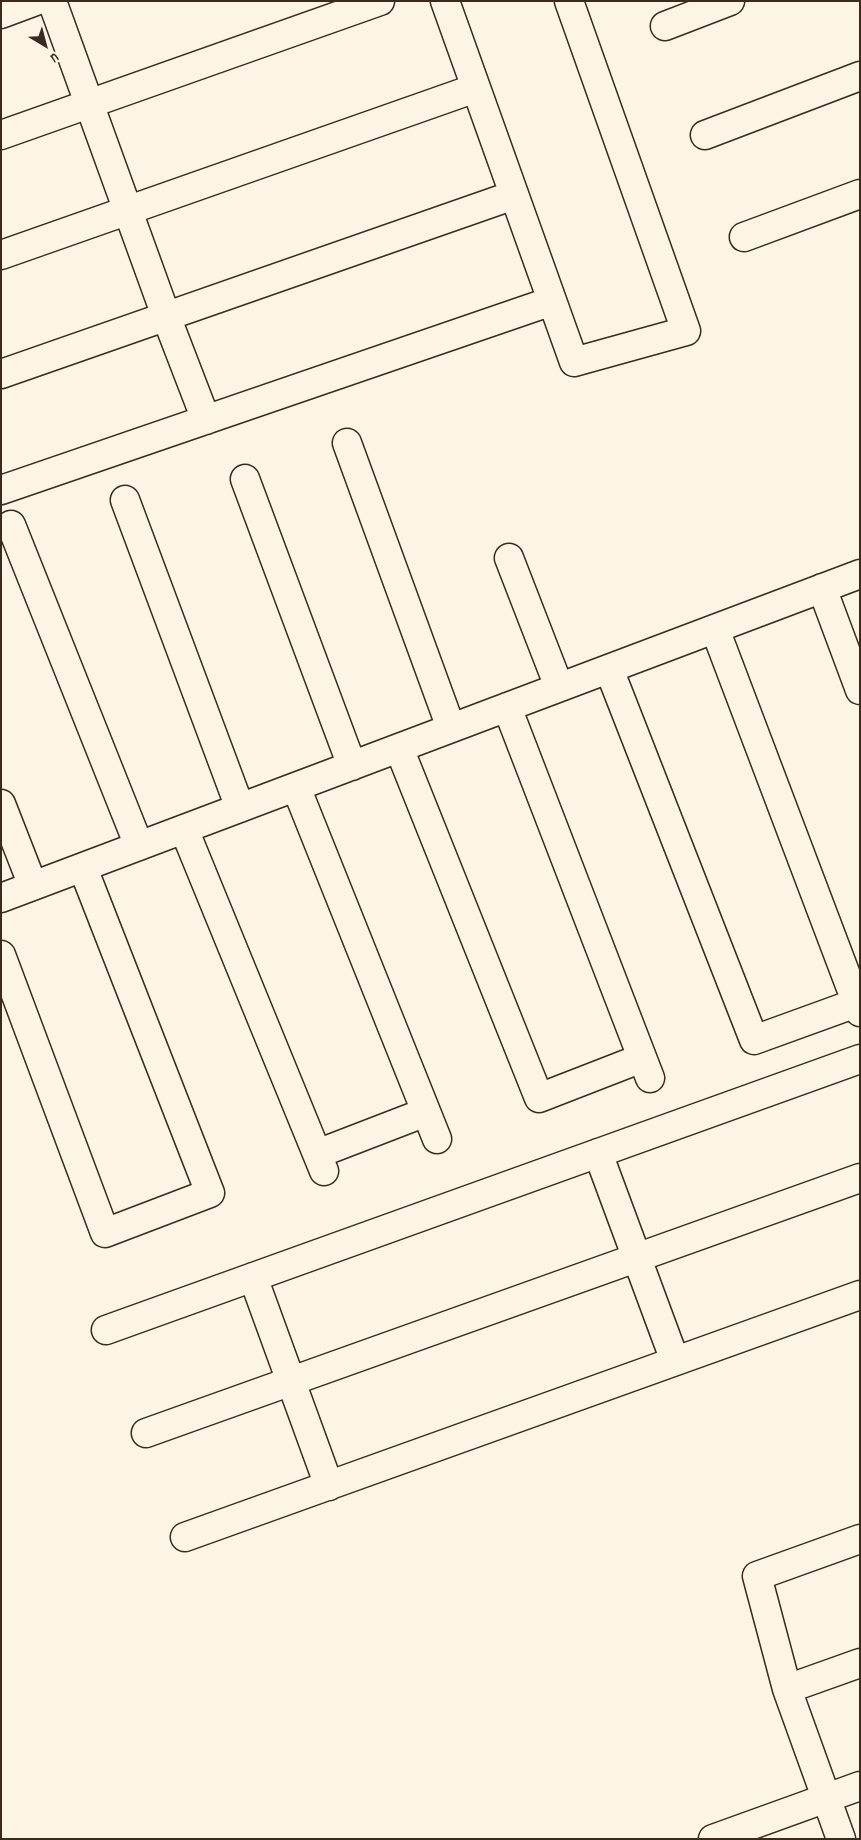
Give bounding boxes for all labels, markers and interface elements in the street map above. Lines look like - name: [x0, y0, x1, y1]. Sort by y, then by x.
- north arrow: [20, 20, 70, 70]
- text: U: [45, 47, 63, 67]

